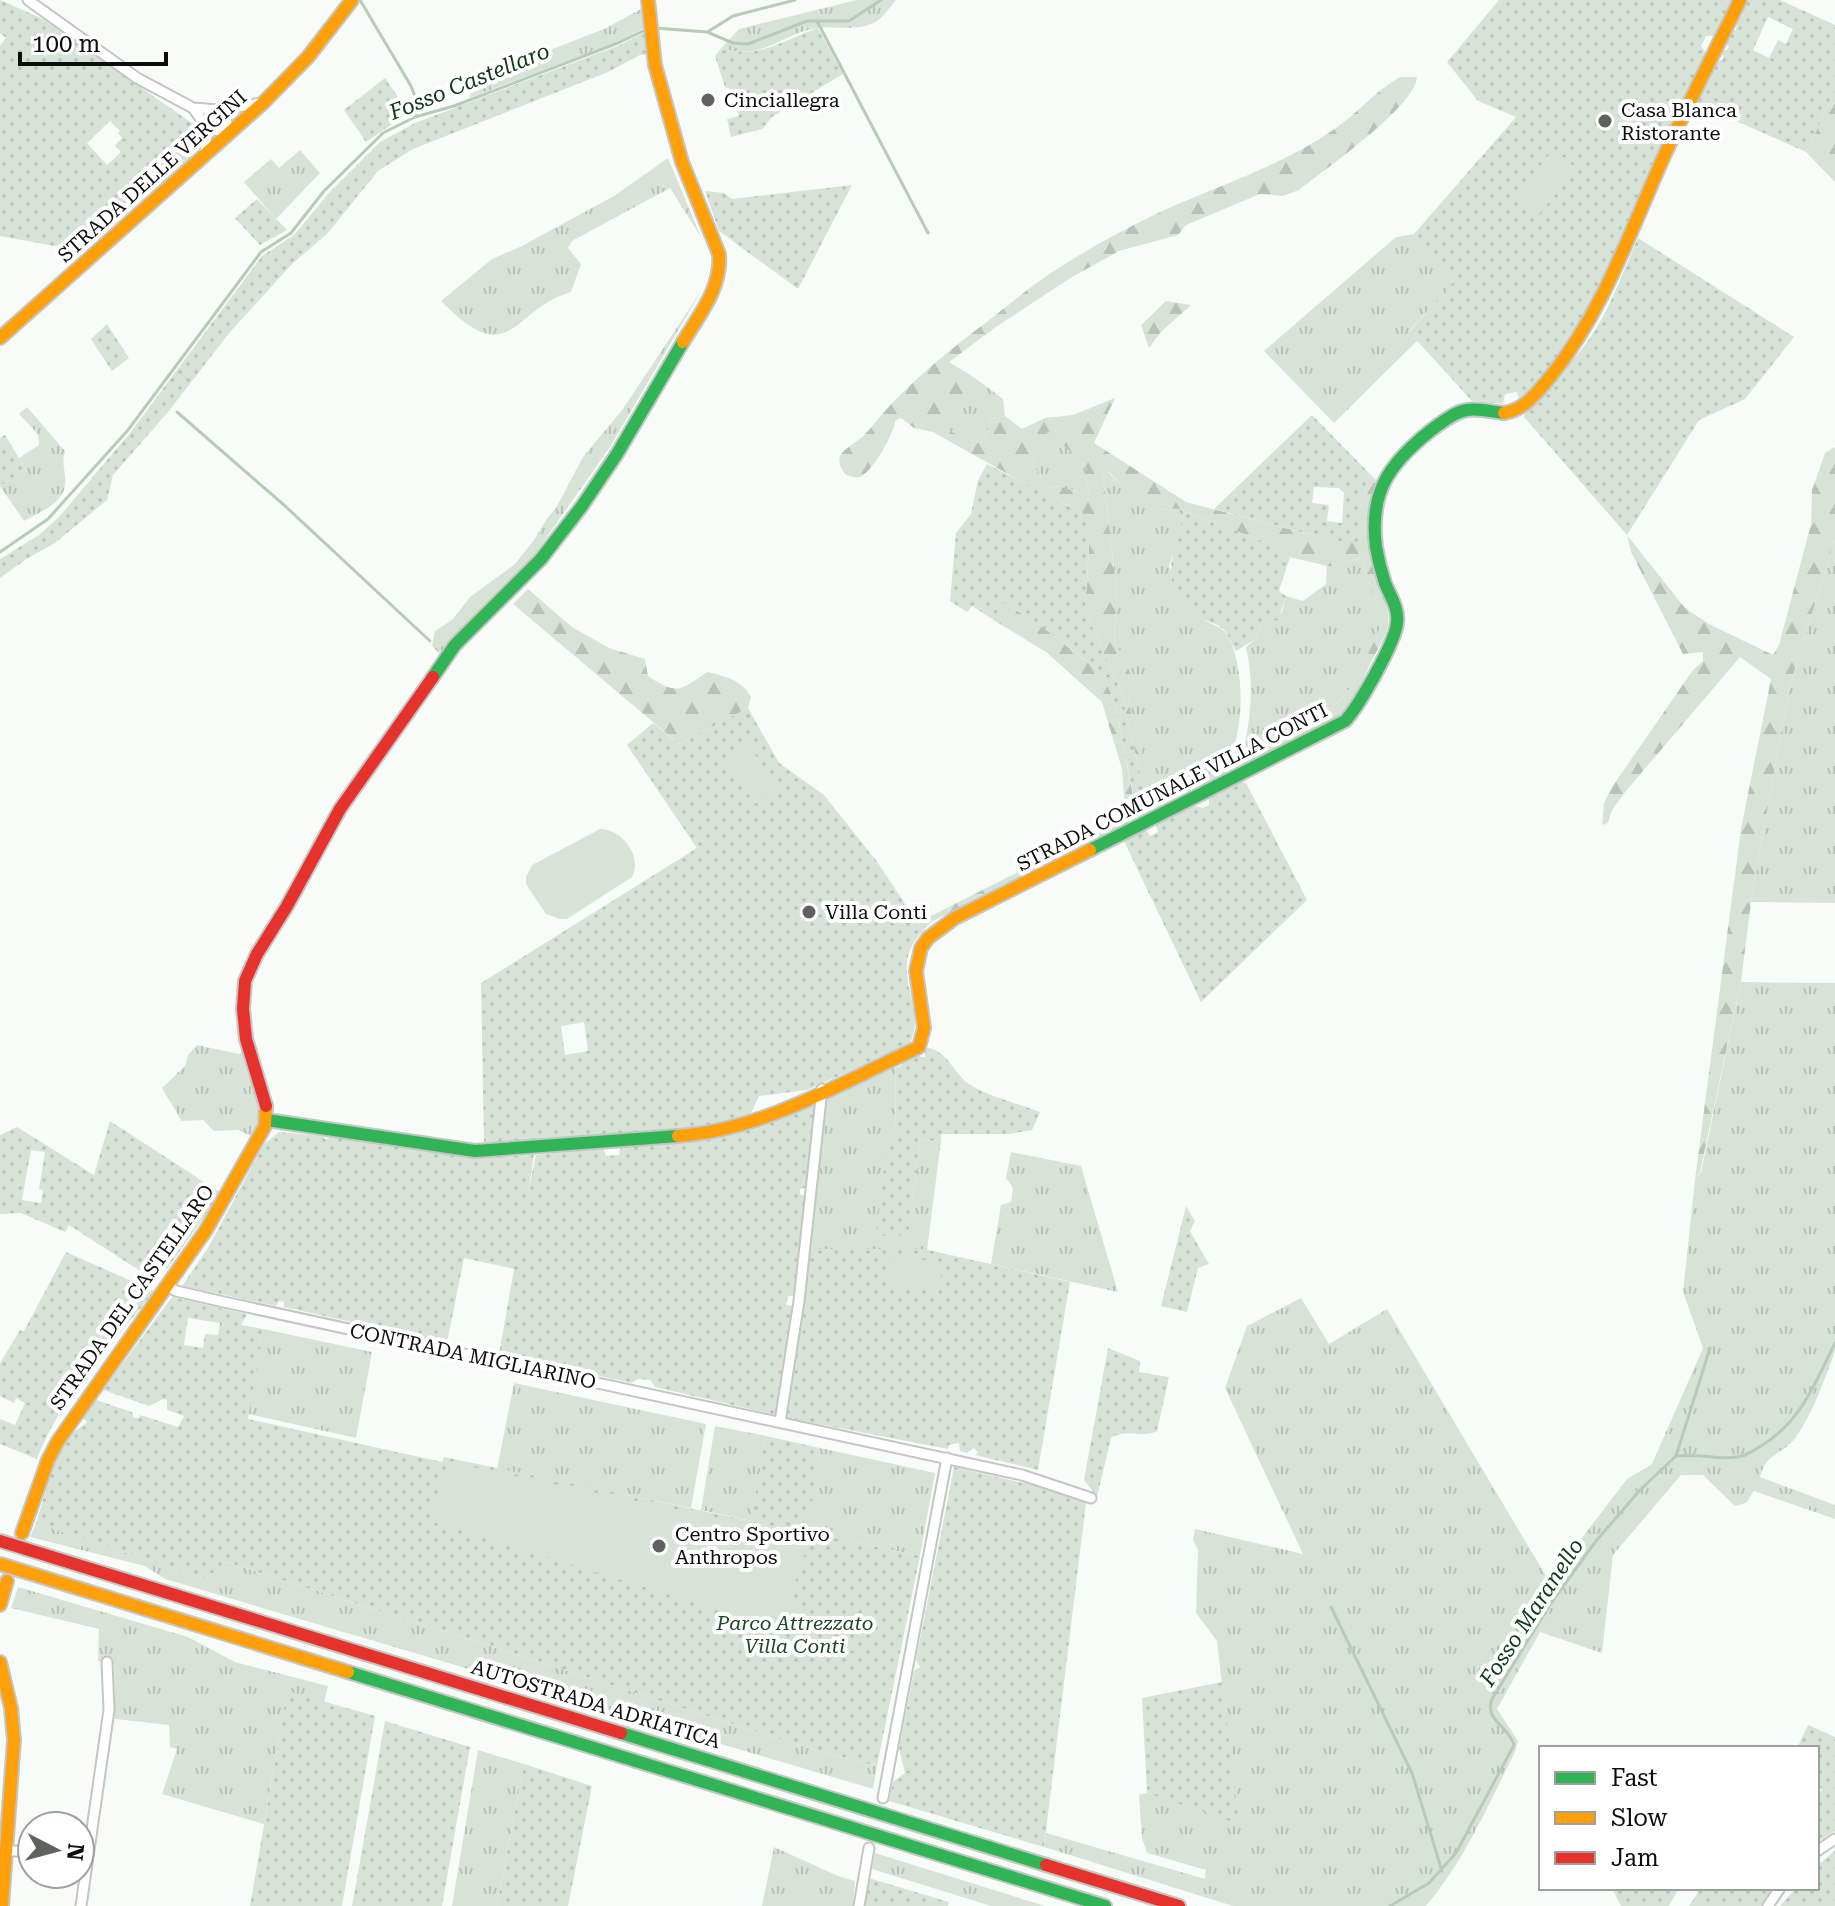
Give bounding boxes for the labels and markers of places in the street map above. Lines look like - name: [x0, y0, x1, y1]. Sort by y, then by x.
- place label: Cinciallegra: [724, 88, 840, 112]
- marker: Cinciallegra: [699, 91, 717, 109]
- place label: Casa Blanca Ristorante: [1621, 98, 1737, 145]
- marker: Casa Blanca Ristorante: [1596, 112, 1614, 130]
- place label: Villa Conti: [825, 900, 927, 924]
- marker: Villa Conti: [800, 903, 818, 921]
- place label: Centro Sportivo Anthropos: [675, 1522, 830, 1569]
- marker: Centro Sportivo Anthropos: [650, 1537, 668, 1555]

